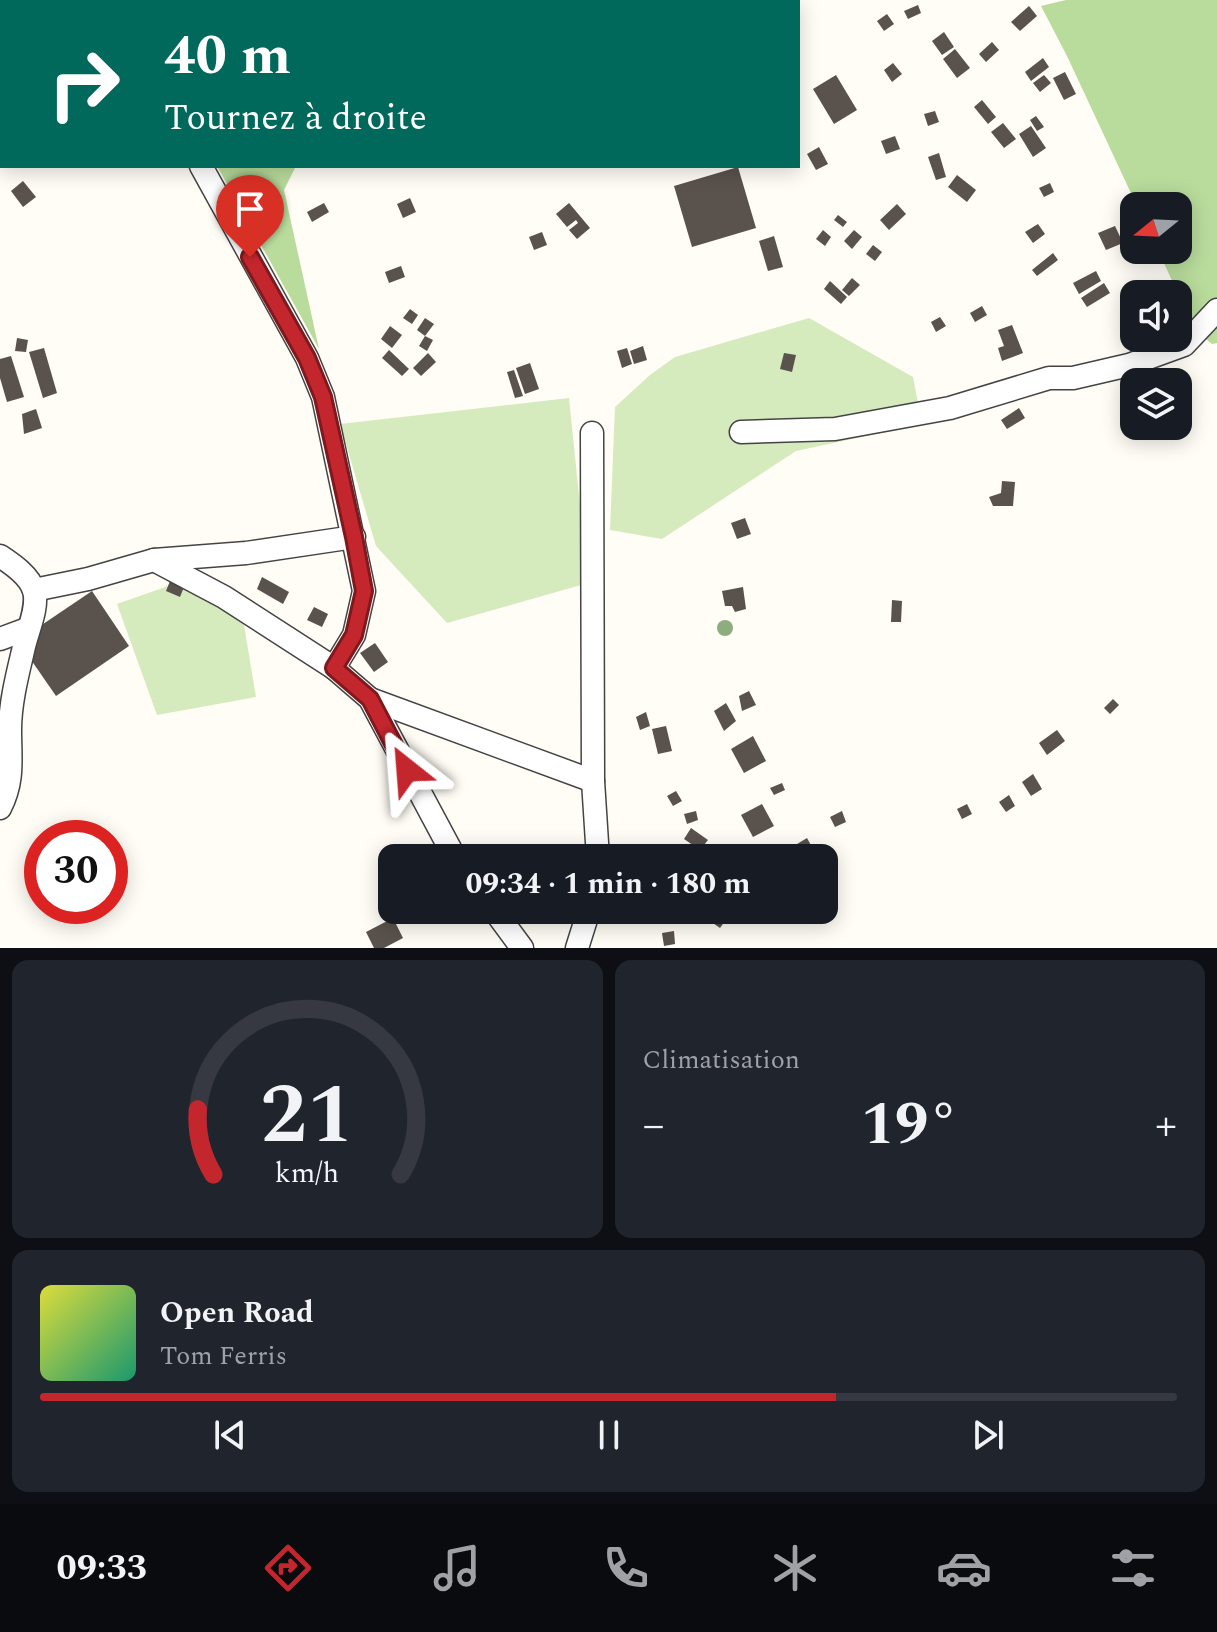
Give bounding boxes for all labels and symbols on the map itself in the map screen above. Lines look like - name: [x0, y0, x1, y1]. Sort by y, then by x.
- pin: [216, 175, 284, 257]
- north arrow: [1120, 192, 1192, 264]
- position arrow: [365, 728, 449, 812]
- speed limit sign: 30: [24, 820, 128, 924]

